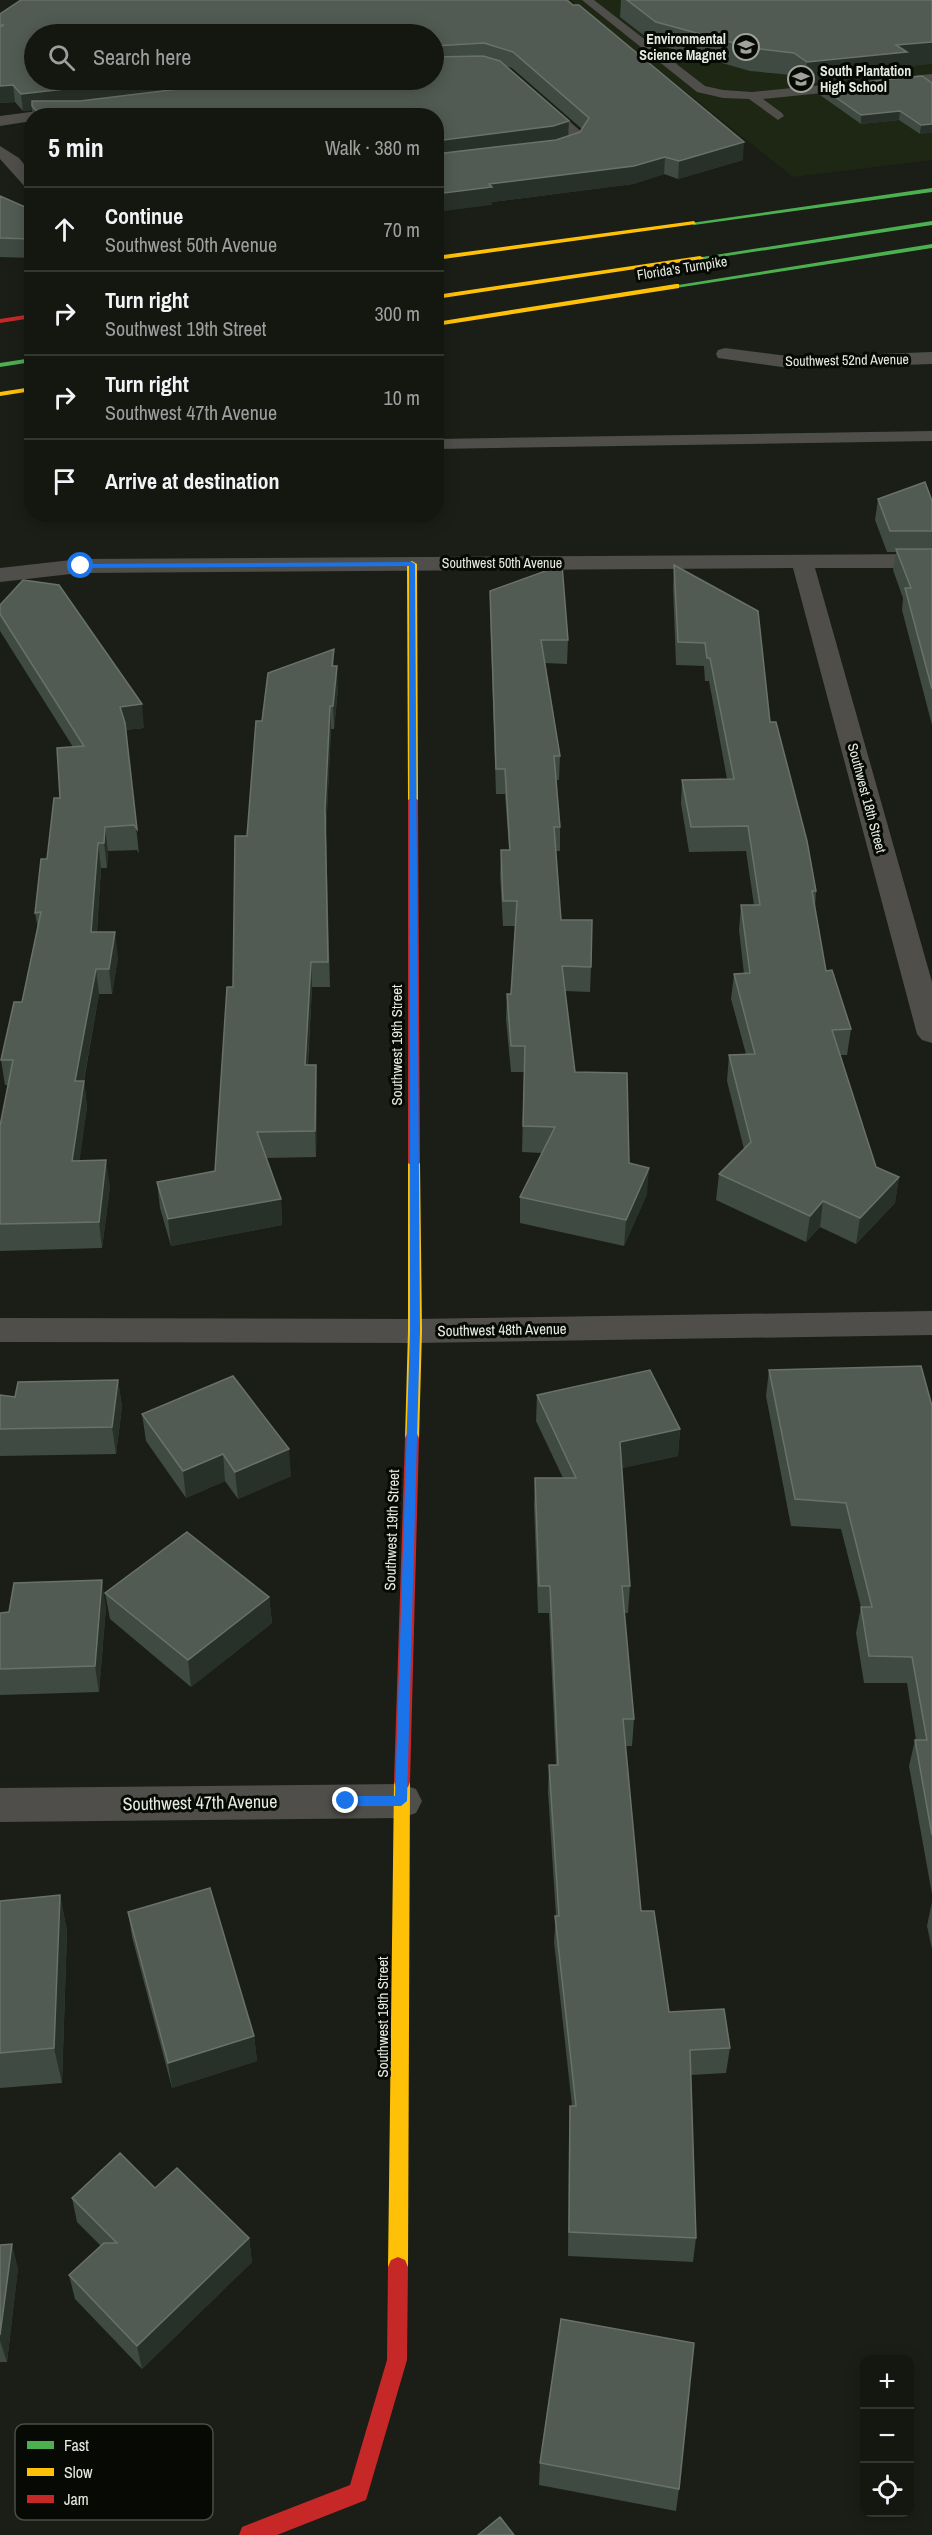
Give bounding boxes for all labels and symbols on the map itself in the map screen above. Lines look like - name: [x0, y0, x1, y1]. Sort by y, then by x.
- place label: Environmental Science Magnet: [639, 30, 726, 64]
- school or university icon: Environmental Science Magnet: [731, 32, 761, 62]
- place label: South Plantation High School: [820, 62, 911, 96]
- school or university icon: South Plantation High School: [786, 64, 816, 94]
- street label: Florida's Turnpike: [636, 252, 728, 284]
- street label: Southwest 52nd Avenue: [785, 350, 909, 370]
- route start: [67, 552, 93, 578]
- street label: Southwest 50th Avenue: [442, 554, 562, 572]
- street label: Southwest 18th Street: [844, 741, 890, 855]
- street label: Southwest 19th Street: [386, 984, 407, 1106]
- street label: Southwest 48th Avenue: [437, 1318, 567, 1341]
- street label: Southwest 19th Street: [379, 1469, 404, 1591]
- route end: [332, 1787, 358, 1813]
- street label: Southwest 47th Avenue: [122, 1789, 278, 1816]
- street label: Southwest 19th Street: [372, 1956, 393, 2078]
- legend: [15, 2424, 213, 2520]
- text: Fast: [64, 2434, 89, 2456]
- text: Slow: [64, 2461, 93, 2483]
- text: Jam: [64, 2488, 89, 2510]

